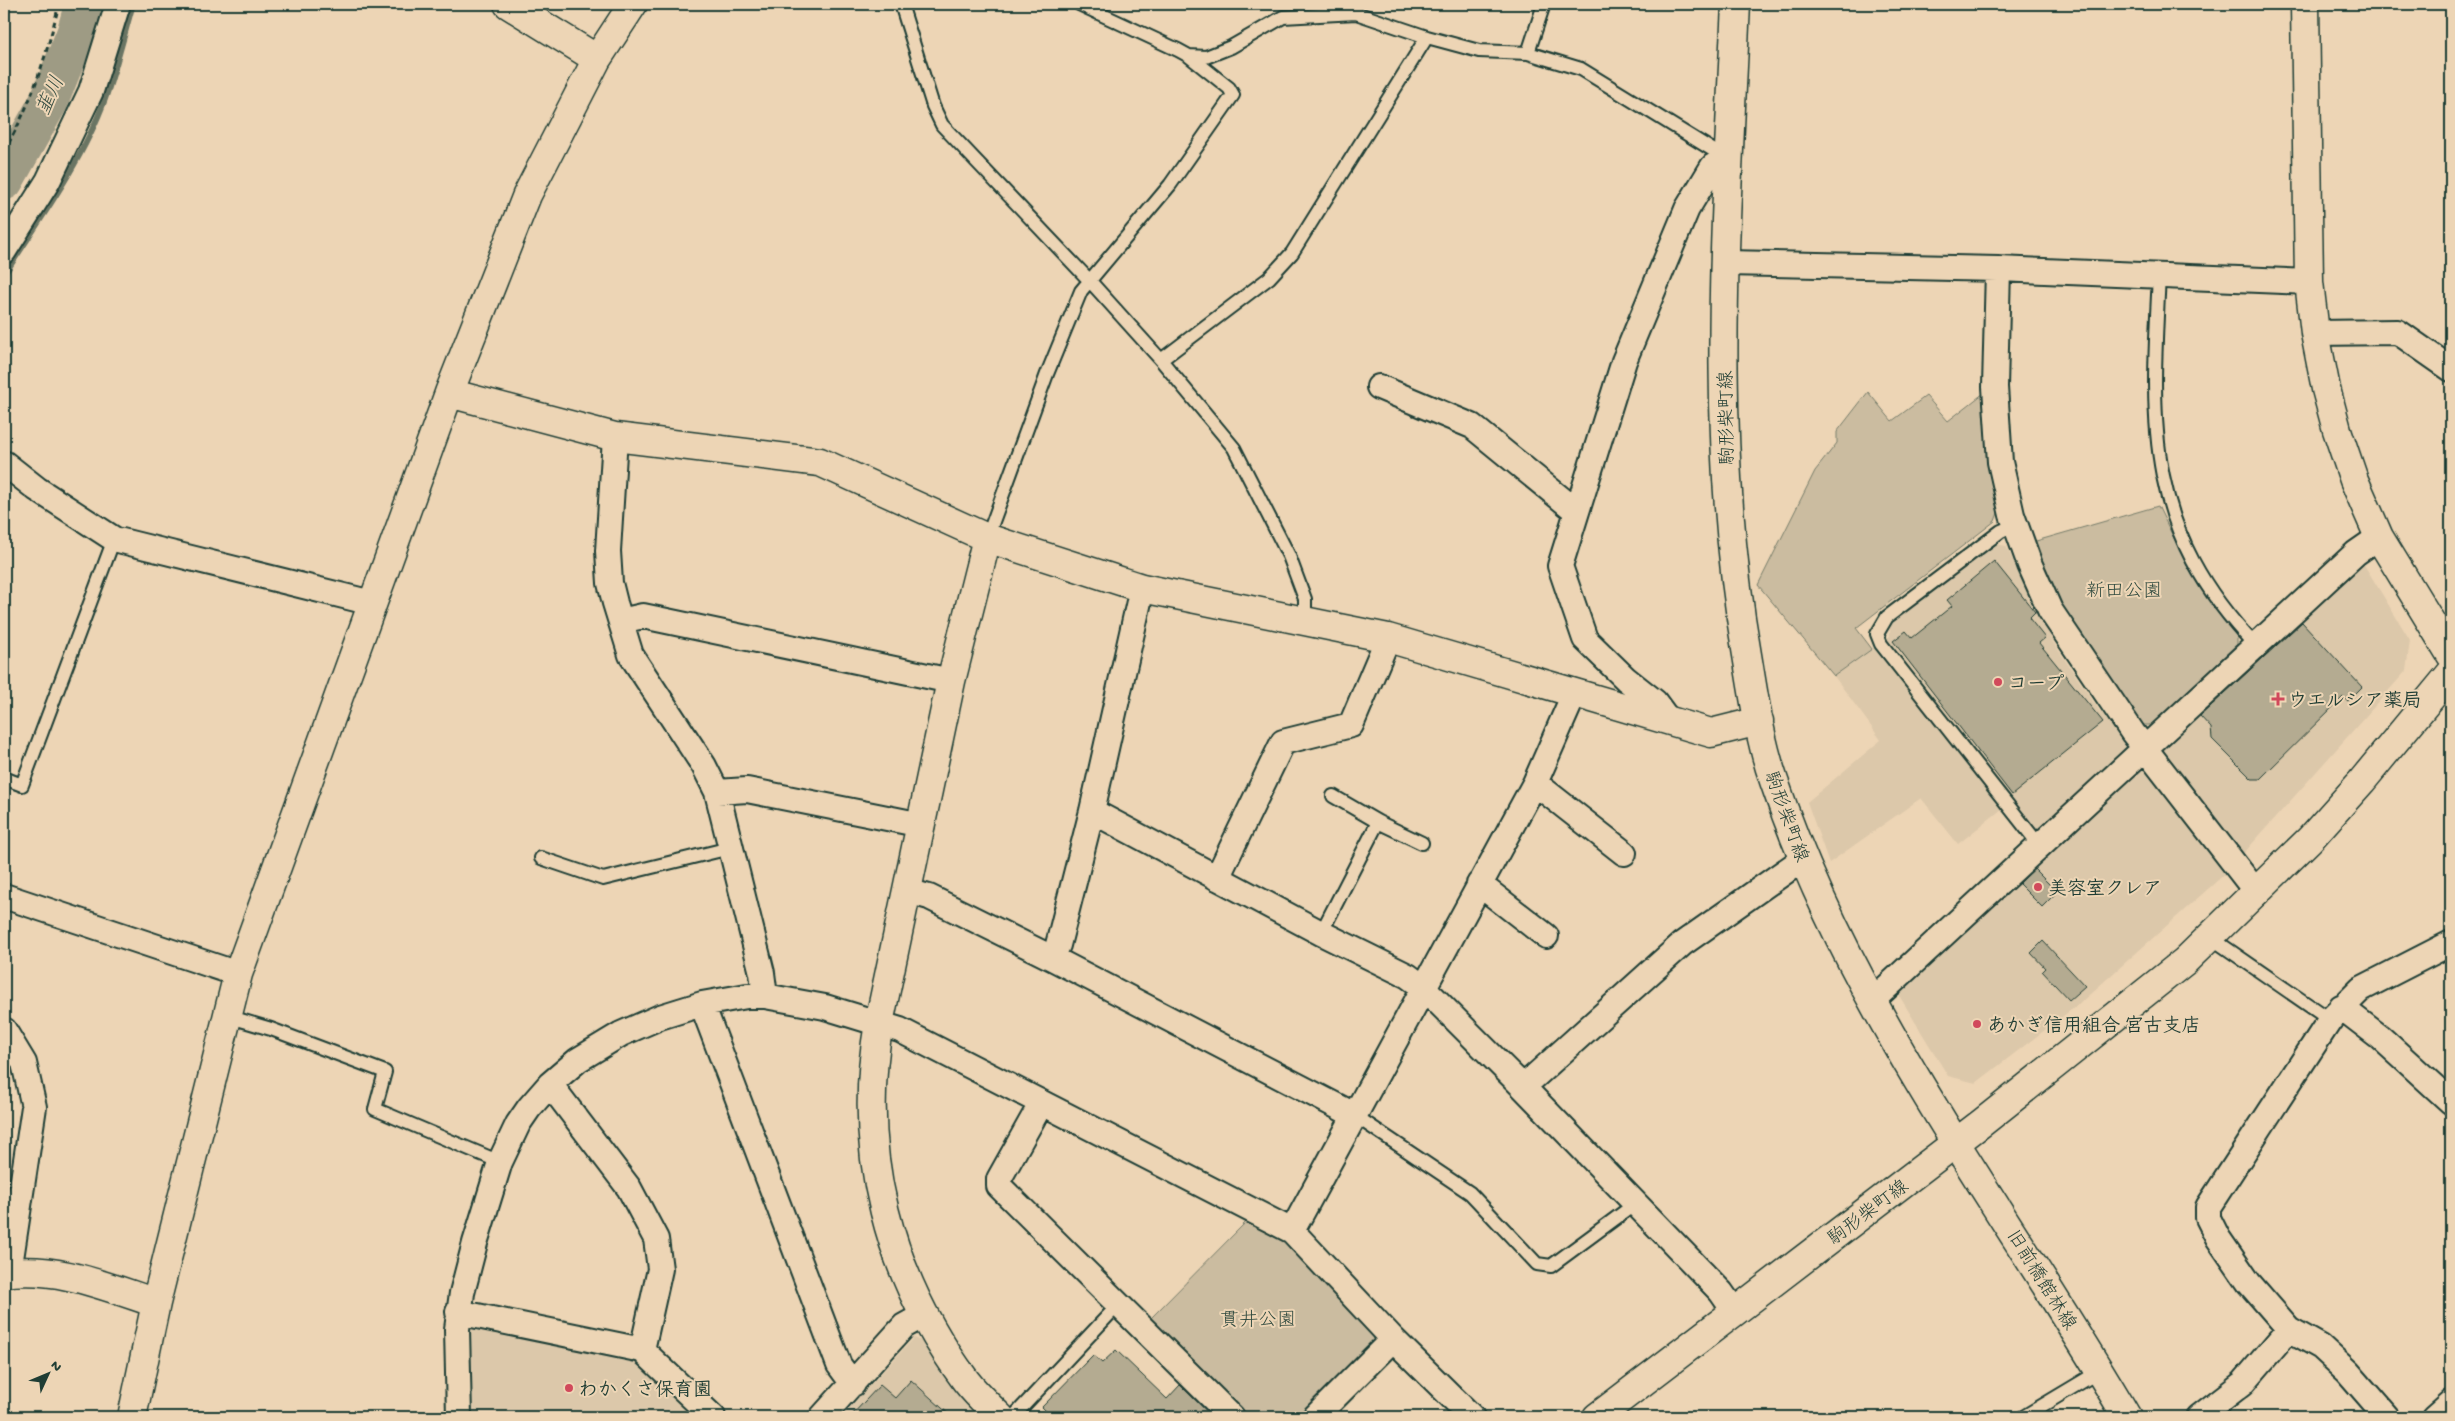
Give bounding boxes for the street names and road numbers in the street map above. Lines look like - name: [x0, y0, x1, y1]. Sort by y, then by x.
- street label: 駒形柴町線: [1715, 370, 1741, 466]
- street label: 駒形柴町線: [1758, 768, 1813, 866]
- street label: 駒形柴町線: [1824, 1175, 1914, 1252]
- street label: 旧前橋館林線: [2000, 1226, 2081, 1335]

